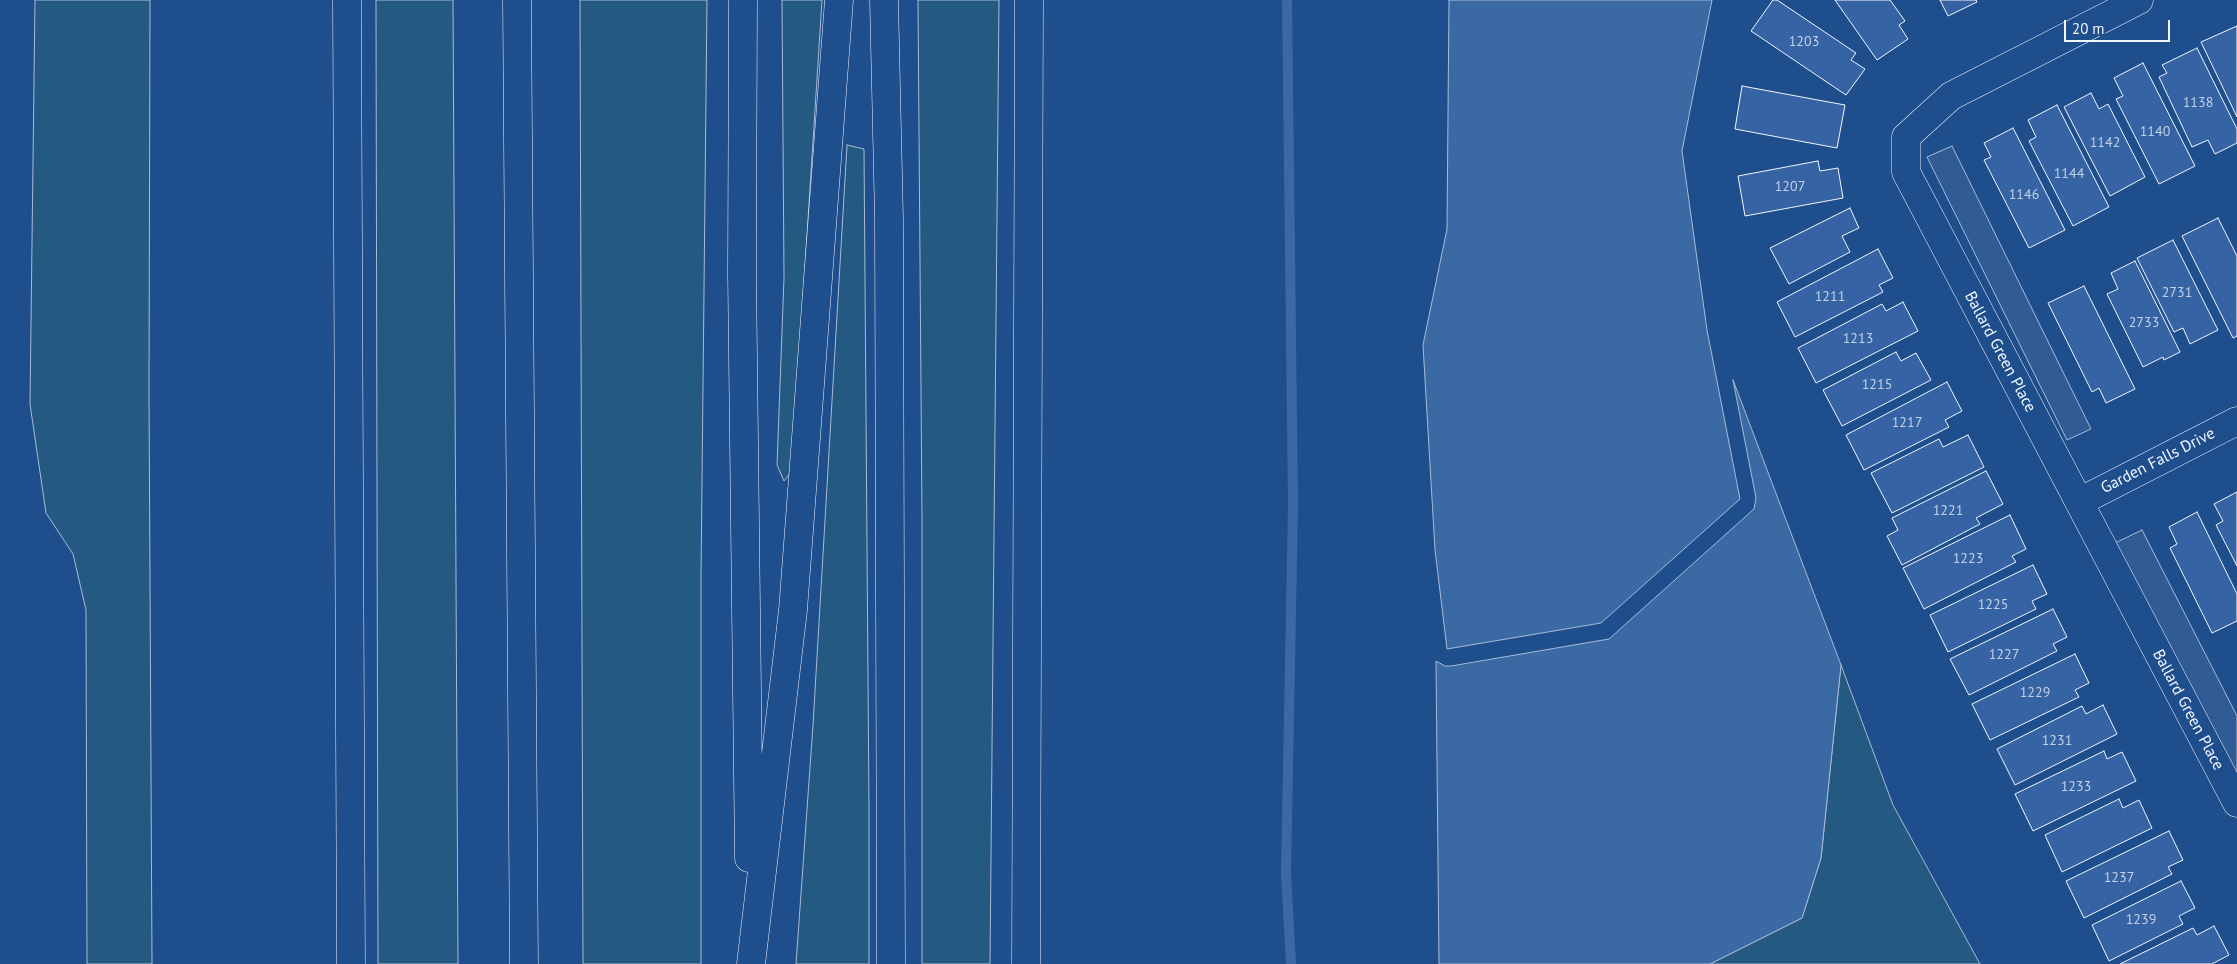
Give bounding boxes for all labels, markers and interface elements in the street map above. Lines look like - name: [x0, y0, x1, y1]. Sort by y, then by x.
- scale bar: [2067, 10, 2173, 42]
- text: 20 m: [2072, 19, 2105, 38]
- house number: 1203: [1789, 34, 1819, 50]
- house number: 1138: [2183, 95, 2213, 111]
- house number: 1140: [2140, 124, 2170, 140]
- house number: 1142: [2090, 135, 2120, 151]
- house number: 1144: [2054, 166, 2084, 182]
- house number: 1207: [1775, 179, 1805, 195]
- house number: 1146: [2009, 187, 2039, 203]
- house number: 2731: [2162, 285, 2192, 301]
- street label: Ballard Green Place: [1960, 288, 2040, 416]
- house number: 1211: [1815, 289, 1845, 305]
- house number: 2733: [2129, 315, 2159, 331]
- house number: 1213: [1843, 331, 1873, 347]
- house number: 1215: [1862, 377, 1892, 393]
- house number: 1217: [1892, 415, 1922, 431]
- street label: Garden Falls Drive: [2098, 424, 2218, 498]
- house number: 1221: [1933, 503, 1963, 519]
- house number: 1223: [1953, 551, 1983, 567]
- house number: 1225: [1978, 597, 2008, 613]
- street label: Ballard Green Place: [2148, 646, 2228, 774]
- house number: 1227: [1989, 647, 2019, 663]
- house number: 1229: [2020, 685, 2050, 701]
- house number: 1231: [2042, 733, 2072, 749]
- house number: 1233: [2061, 779, 2091, 795]
- house number: 1237: [2104, 870, 2134, 886]
- house number: 1239: [2126, 912, 2156, 928]

